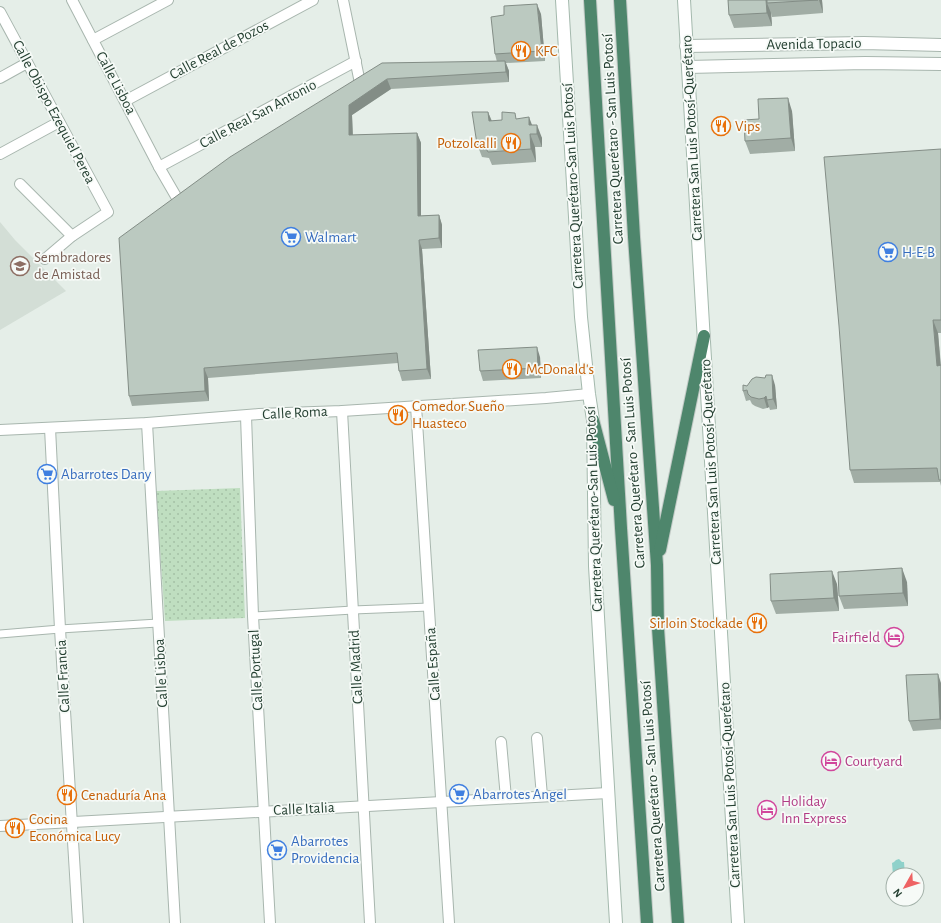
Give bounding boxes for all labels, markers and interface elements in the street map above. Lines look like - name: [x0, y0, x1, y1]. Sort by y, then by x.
- street label: Calle Real de Pozos: [167, 18, 271, 82]
- street label: Carretera Querétaro - San Luis Potosí: [600, 33, 626, 245]
- street label: Carretera San Luis Potosí-Querétaro: [679, 35, 705, 241]
- street label: Avenida Topacio: [766, 36, 862, 52]
- street label: Calle Obispo Ezequiel Perea: [10, 38, 98, 186]
- restaurant icon: KFC: [510, 40, 532, 62]
- place label: KFC: [535, 44, 558, 59]
- street label: Calle Lisboa: [93, 49, 139, 117]
- street label: Calle Real San Antonio: [197, 77, 319, 151]
- street label: Carretera Querétaro-San Luis Potosí: [560, 82, 586, 289]
- restaurant icon: Vips: [710, 115, 732, 137]
- place label: Vips: [735, 119, 760, 134]
- restaurant icon: Potzolcalli: [500, 132, 522, 154]
- place label: Potzolcalli: [437, 136, 497, 151]
- supermarket icon: Walmart: [280, 226, 302, 248]
- place label: Walmart: [305, 230, 357, 245]
- supermarket icon: H-E-B: [877, 241, 899, 263]
- place label: H-E-B: [902, 245, 935, 260]
- place label: Sembradores de Amistad: [34, 250, 111, 282]
- school or university icon: Sembradores de Amistad: [9, 255, 31, 277]
- street label: Carretera Querétaro - San Luis Potosí: [618, 357, 648, 569]
- restaurant icon: McDonald's: [501, 358, 523, 380]
- street label: Carretera San Luis Potosí-Querétaro: [698, 359, 724, 565]
- place label: McDonald's: [526, 362, 594, 377]
- place label: Comedor Sueño Huasteco: [412, 399, 505, 431]
- street label: Calle Roma: [262, 404, 328, 422]
- restaurant icon: Comedor Sueño Huasteco: [387, 404, 409, 426]
- street label: Carretera Querétaro-San Luis Potosí: [583, 405, 605, 612]
- supermarket icon: Abarrotes Dany: [36, 463, 58, 485]
- place label: Abarrotes Dany: [61, 467, 152, 482]
- restaurant icon: Sirloin Stockade: [746, 612, 768, 634]
- place label: Sirloin Stockade: [650, 616, 743, 631]
- hotel icon: Fairfield: [883, 626, 905, 648]
- street label: Calle España: [423, 627, 443, 701]
- street label: Calle Portugal: [246, 629, 266, 711]
- street label: Calle Madrid: [347, 629, 365, 704]
- place label: Fairfield: [832, 630, 880, 645]
- street label: Calle Lisboa: [152, 638, 170, 708]
- street label: Calle Francia: [54, 639, 72, 713]
- street label: Carretera Querétaro - San Luis Potosí: [638, 680, 668, 892]
- street label: Carretera San Luis Potosí-Querétaro: [717, 682, 743, 888]
- hotel icon: Courtyard: [820, 750, 842, 772]
- place label: Courtyard: [845, 754, 903, 769]
- supermarket icon: Abarrotes Angel: [448, 783, 470, 805]
- restaurant icon: Cenaduría Ana: [56, 784, 78, 806]
- place label: Abarrotes Angel: [473, 787, 567, 802]
- place label: Cenaduría Ana: [81, 788, 166, 803]
- place label: Holiday Inn Express: [781, 794, 847, 826]
- hotel icon: Holiday Inn Express: [756, 799, 778, 821]
- street label: Calle Italia: [273, 800, 335, 818]
- place label: Cocina Económica Lucy: [29, 812, 121, 844]
- restaurant icon: Cocina Económica Lucy: [4, 817, 26, 839]
- place label: Abarrotes Providencia: [291, 834, 359, 866]
- supermarket icon: Abarrotes Providencia: [266, 839, 288, 861]
- north arrow: [885, 867, 925, 907]
- text: N: [891, 887, 904, 899]

